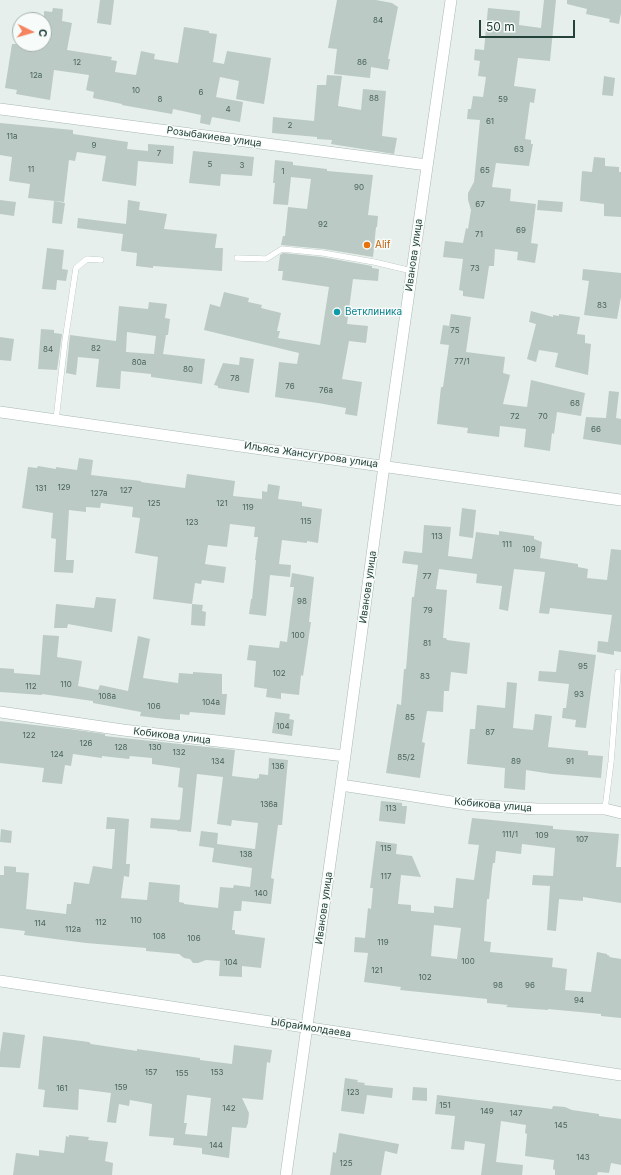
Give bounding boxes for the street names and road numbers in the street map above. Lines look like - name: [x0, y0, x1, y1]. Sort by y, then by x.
- street label: Розыбакиева улица: [166, 124, 262, 150]
- street label: Иванова улица: [403, 218, 425, 292]
- street label: Ильяса Жансугурова улица: [243, 440, 379, 470]
- street label: Иванова улица: [357, 550, 379, 624]
- street label: Кобикова улица: [133, 725, 211, 747]
- street label: Кобикова улица: [454, 796, 532, 814]
- street label: Иванова улица: [313, 871, 335, 945]
- street label: Ыбраймолдаева: [270, 1016, 352, 1040]

